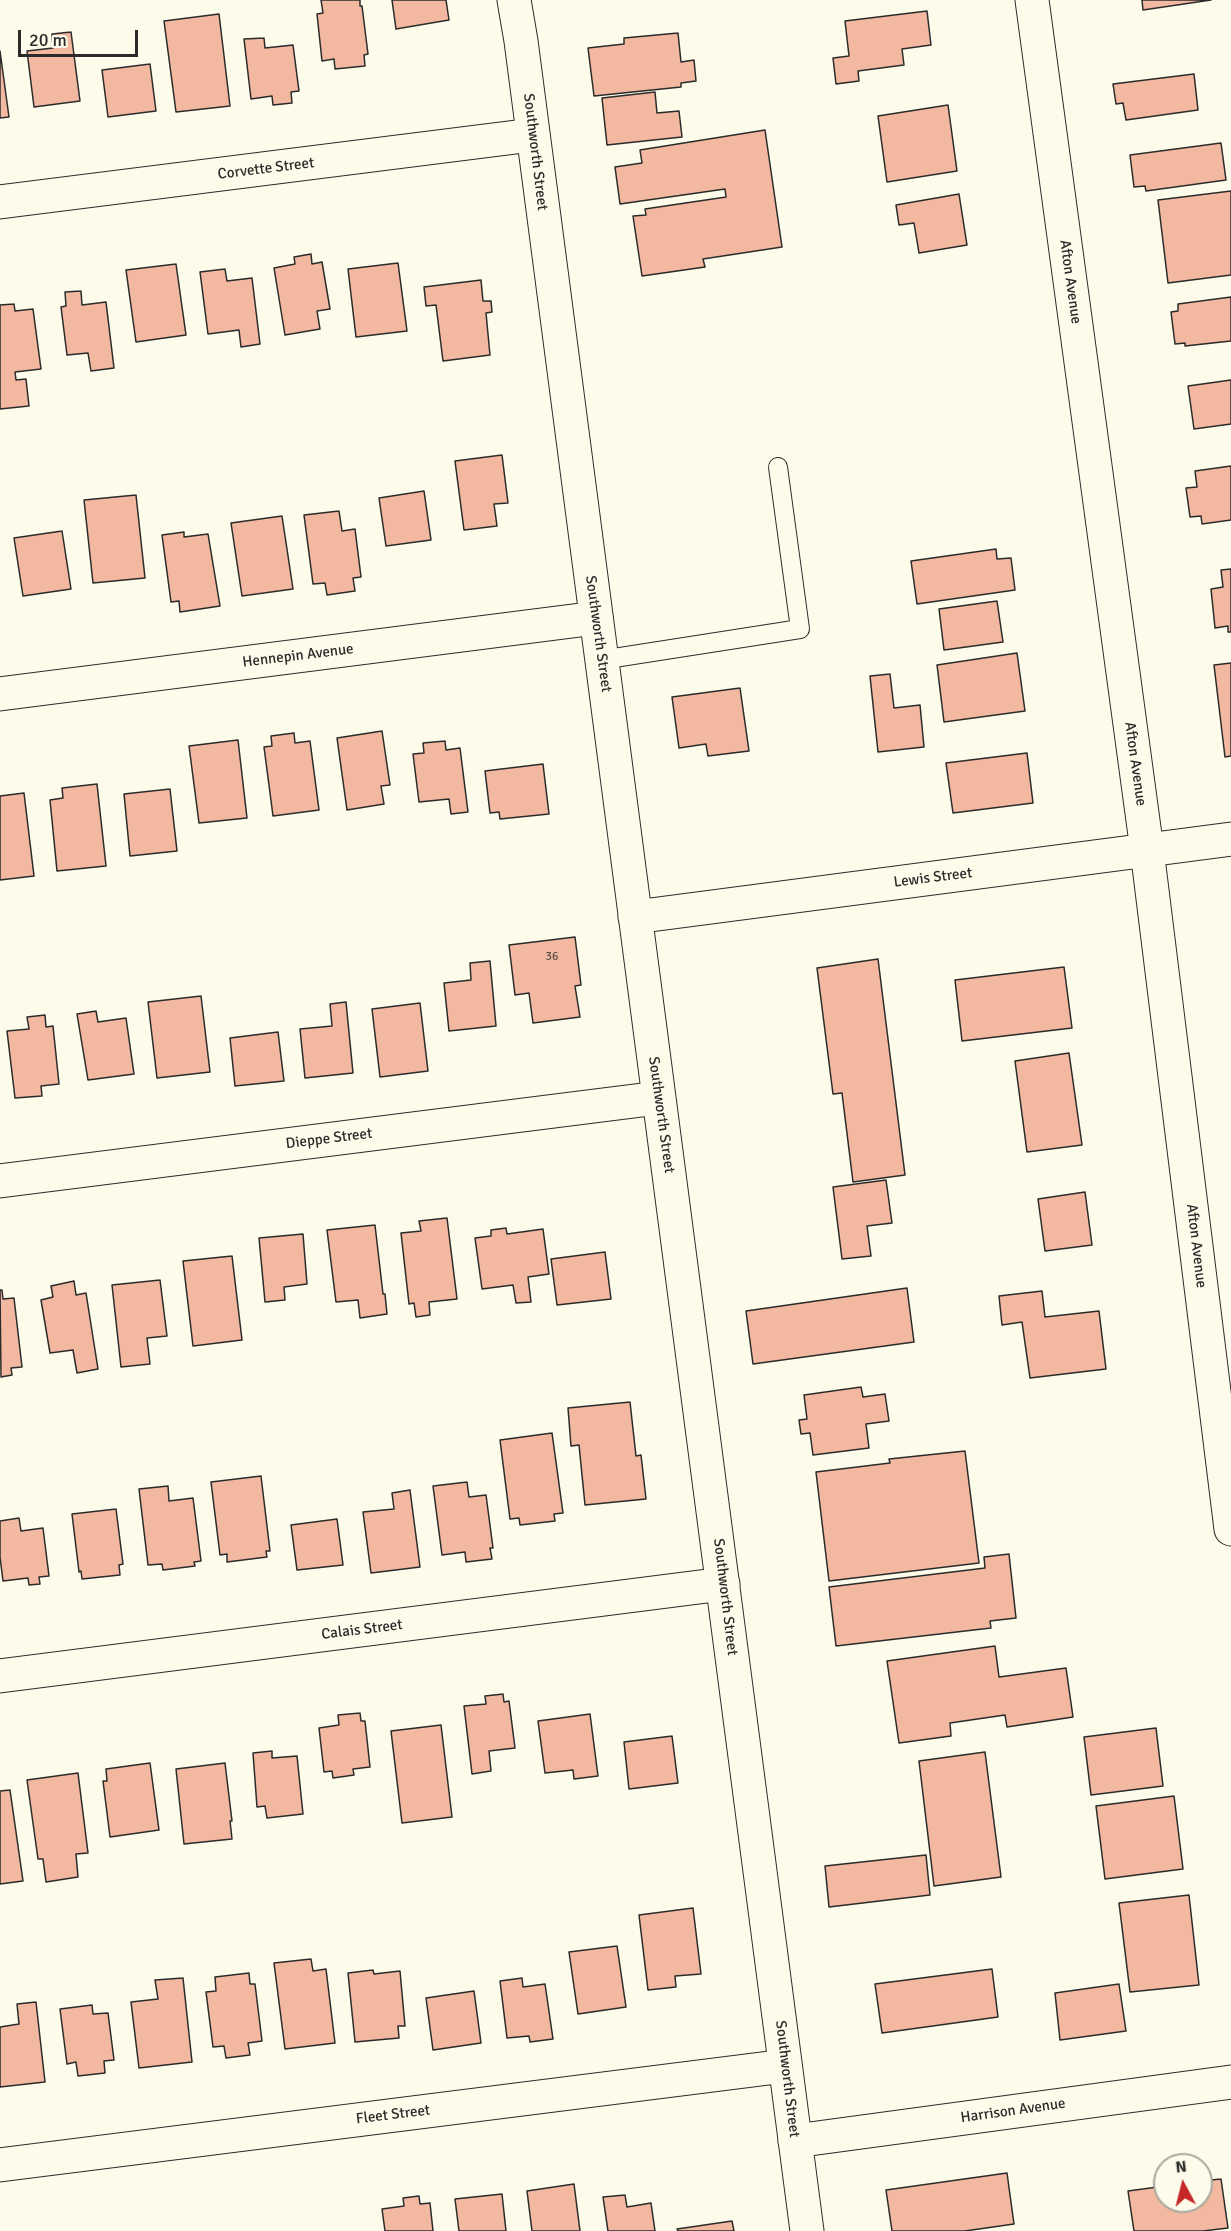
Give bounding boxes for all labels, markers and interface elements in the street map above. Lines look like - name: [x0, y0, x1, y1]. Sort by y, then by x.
- scale bar: [21, 18, 141, 56]
- text: 20 m: [29, 29, 67, 51]
- street label: Southworth Street: [519, 93, 551, 211]
- street label: Corvette Street: [217, 154, 315, 184]
- street label: Afton Avenue: [1055, 239, 1085, 325]
- street label: Southworth Street: [581, 575, 615, 693]
- street label: Hennepin Avenue: [241, 640, 355, 672]
- street label: Afton Avenue: [1120, 721, 1150, 807]
- street label: Lewis Street: [893, 864, 973, 892]
- house number: 36: [546, 950, 558, 964]
- street label: Southworth Street: [644, 1056, 678, 1174]
- street label: Dieppe Street: [285, 1125, 373, 1153]
- street label: Afton Avenue: [1182, 1203, 1210, 1289]
- street label: Southworth Street: [709, 1538, 741, 1656]
- street label: Calais Street: [320, 1616, 404, 1644]
- street label: Southworth Street: [771, 2020, 803, 2138]
- street label: Harrison Avenue: [959, 2095, 1067, 2127]
- street label: Fleet Street: [355, 2102, 431, 2128]
- north arrow: [1153, 2153, 1213, 2213]
- text: N: [1174, 2157, 1188, 2178]

